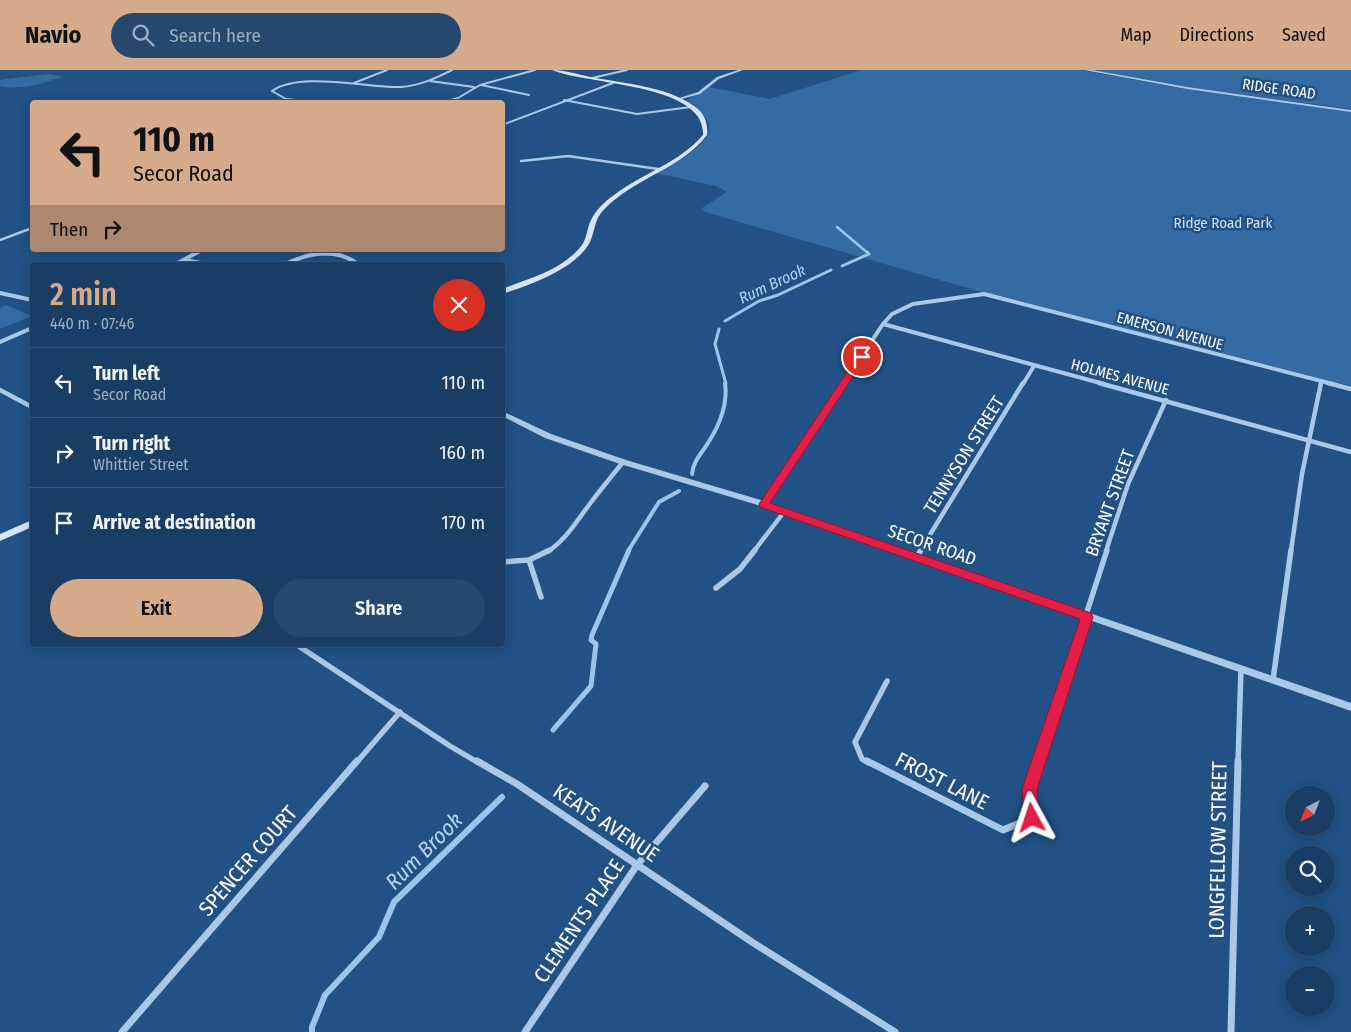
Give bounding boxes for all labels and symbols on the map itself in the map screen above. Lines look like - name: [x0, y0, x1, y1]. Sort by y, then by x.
- street label: RIDGE ROAD: [1241, 75, 1317, 103]
- park label: Ridge Road Park: [1173, 214, 1273, 232]
- water label: Rum Brook: [736, 260, 808, 308]
- street label: EMERSON AVENUE: [1115, 308, 1225, 354]
- pin: [841, 336, 883, 378]
- street label: HOLMES AVENUE: [1069, 355, 1171, 399]
- street label: TENNYSON STREET: [919, 392, 1009, 518]
- street label: BRYANT STREET: [1080, 446, 1140, 559]
- street label: SECOR ROAD: [885, 520, 979, 570]
- street label: FROST LANE: [891, 746, 993, 816]
- street label: LONGFELLOW STREET: [1203, 761, 1233, 939]
- street label: KEATS AVENUE: [548, 778, 664, 868]
- north arrow: [1285, 786, 1335, 836]
- position arrow: [1005, 791, 1057, 843]
- street label: SPENCER COURT: [193, 800, 303, 921]
- water label: Rum Brook: [380, 807, 468, 895]
- street label: CLEMENTS PLACE: [528, 854, 630, 988]

